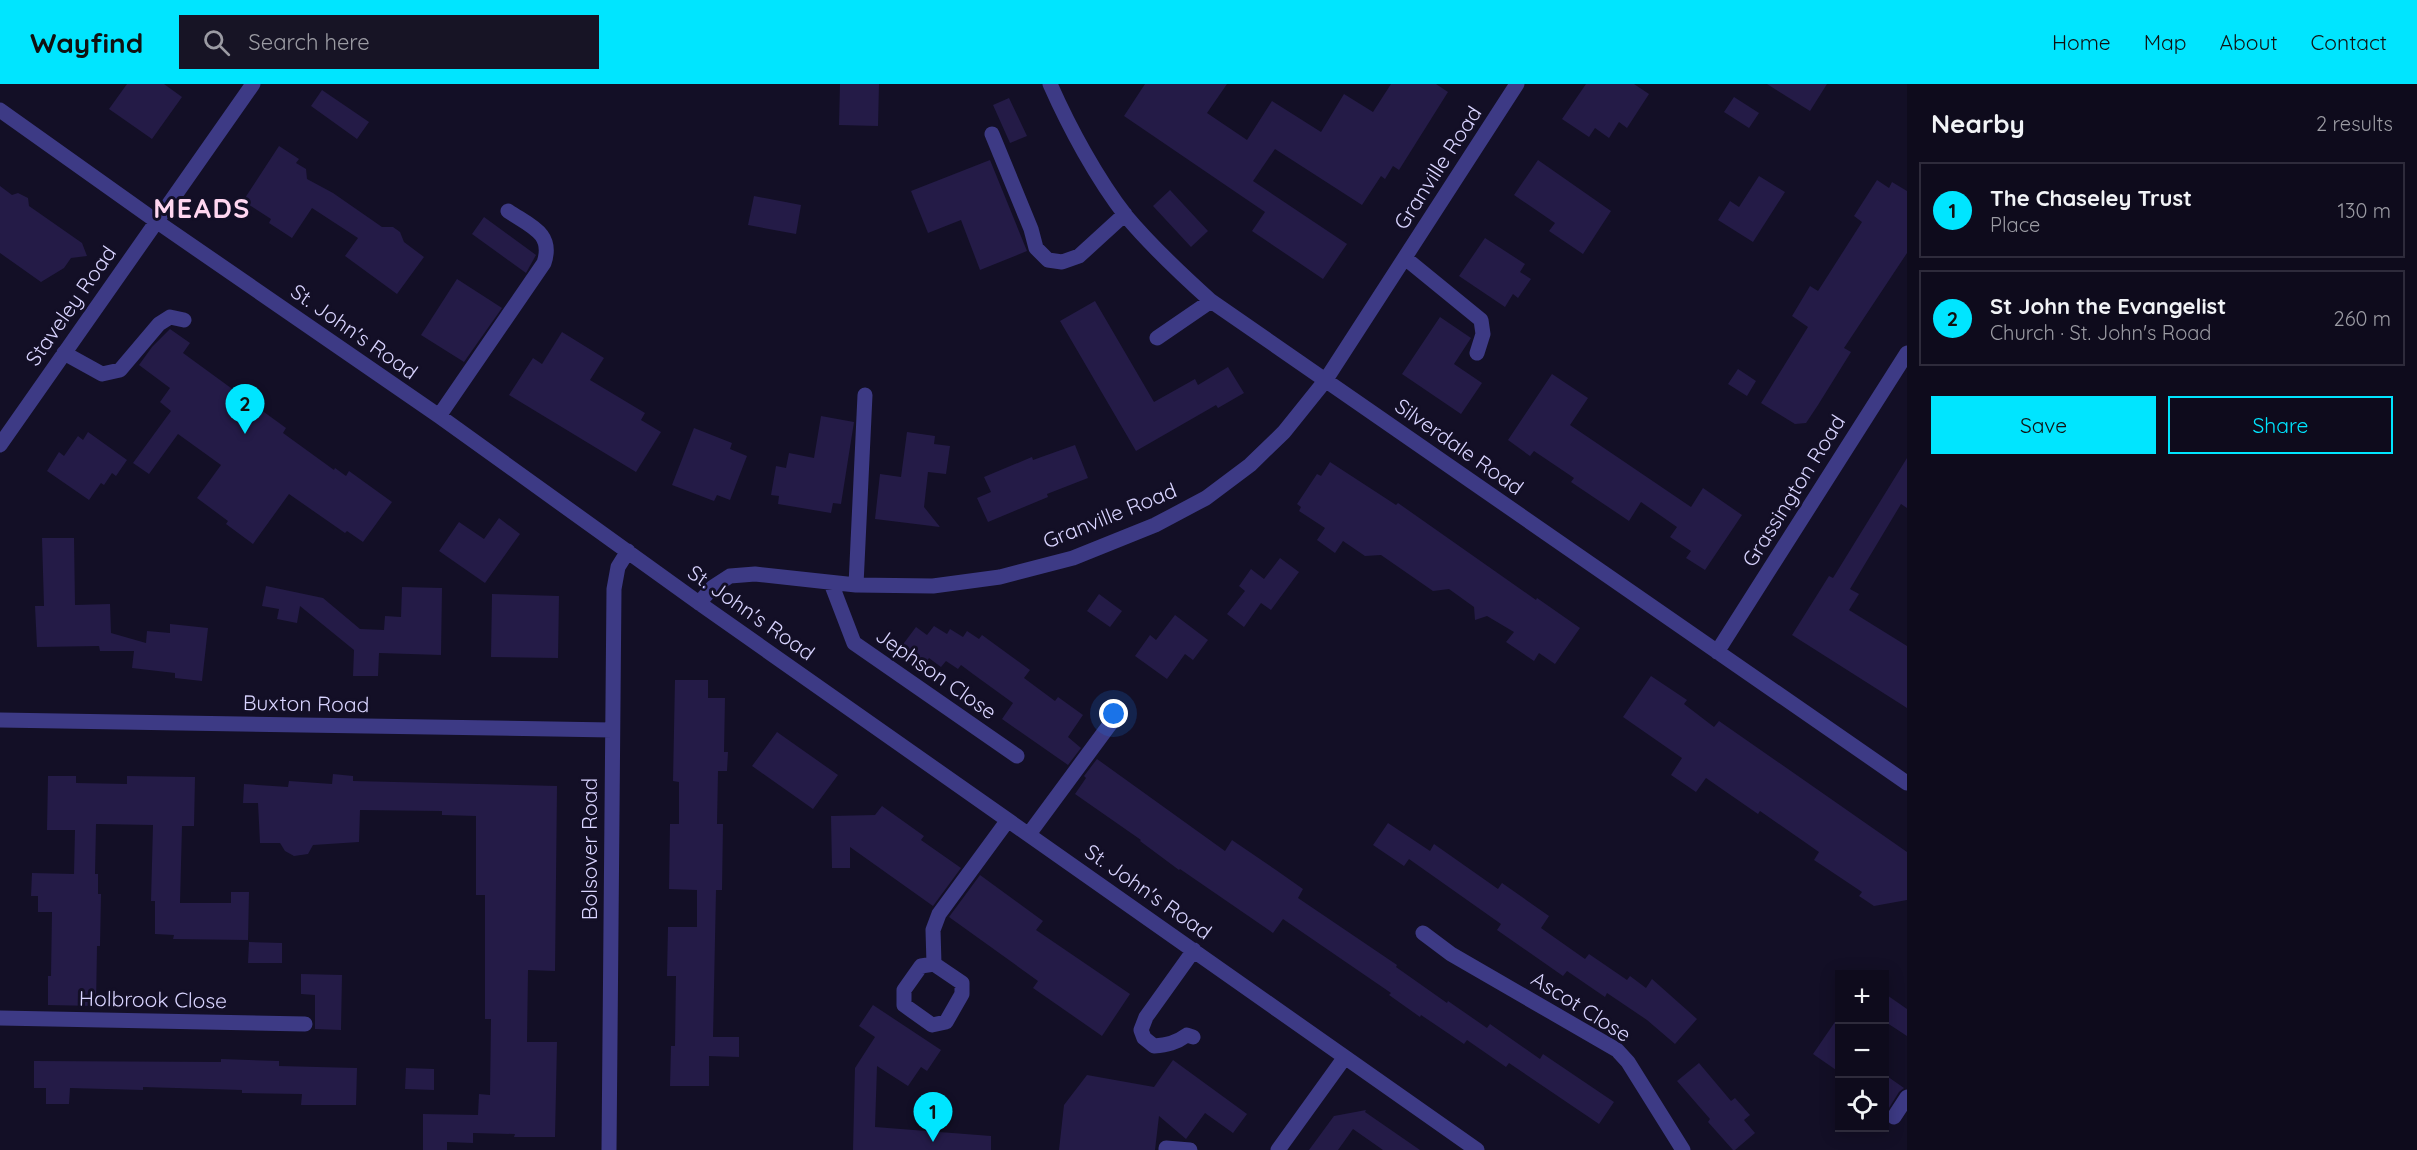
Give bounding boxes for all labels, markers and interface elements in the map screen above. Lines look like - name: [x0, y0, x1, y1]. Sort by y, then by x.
- search box: [179, 15, 599, 69]
- text: Wayfind: [30, 25, 143, 60]
- icon: search: [200, 26, 233, 59]
- text: Search here: [248, 28, 370, 56]
- text: Home: [2052, 29, 2111, 55]
- text: Map: [2144, 29, 2187, 55]
- text: About: [2220, 29, 2278, 55]
- text: Contact: [2311, 29, 2387, 55]
- street label: Granville Road: [1388, 101, 1487, 234]
- text: Nearby: [1931, 107, 2025, 140]
- text: 2 results: [2316, 111, 2393, 136]
- text: The Chaseley Trust: [1990, 184, 2192, 212]
- district label: MEADS: [153, 191, 251, 225]
- text: 1: [1949, 198, 1956, 223]
- text: 130 m: [2338, 198, 2391, 223]
- text: Place: [1990, 212, 2040, 237]
- street label: Staveley Road: [19, 240, 121, 370]
- street label: St. John's Road: [286, 278, 423, 385]
- text: St John the Evangelist: [1990, 292, 2226, 320]
- text: 2: [1947, 306, 1958, 331]
- text: 260 m: [2334, 306, 2391, 331]
- text: Church · St. John's Road: [1990, 320, 2211, 345]
- pin: 2: [226, 384, 264, 434]
- street label: Silverdale Road: [1390, 392, 1529, 500]
- button: Save: [1931, 396, 2156, 454]
- button: Share: [2168, 396, 2393, 454]
- street label: Grassington Road: [1736, 410, 1850, 571]
- street label: Granville Road: [1039, 476, 1180, 554]
- street label: St. John's Road: [683, 559, 820, 666]
- street label: Jephson Close: [871, 622, 1002, 724]
- street label: Buxton Road: [243, 689, 369, 717]
- your location: [1099, 699, 1128, 728]
- street label: Bolsover Road: [576, 778, 602, 920]
- street label: St. John's Road: [1080, 838, 1217, 945]
- street label: Ascot Close: [1527, 965, 1636, 1047]
- map controls: [1835, 970, 1889, 1132]
- button: +: [1835, 970, 1889, 1024]
- street label: Holbrook Close: [79, 985, 227, 1013]
- button: −: [1835, 1024, 1889, 1078]
- button: locate: [1835, 1078, 1889, 1132]
- pin: 1: [914, 1092, 952, 1142]

